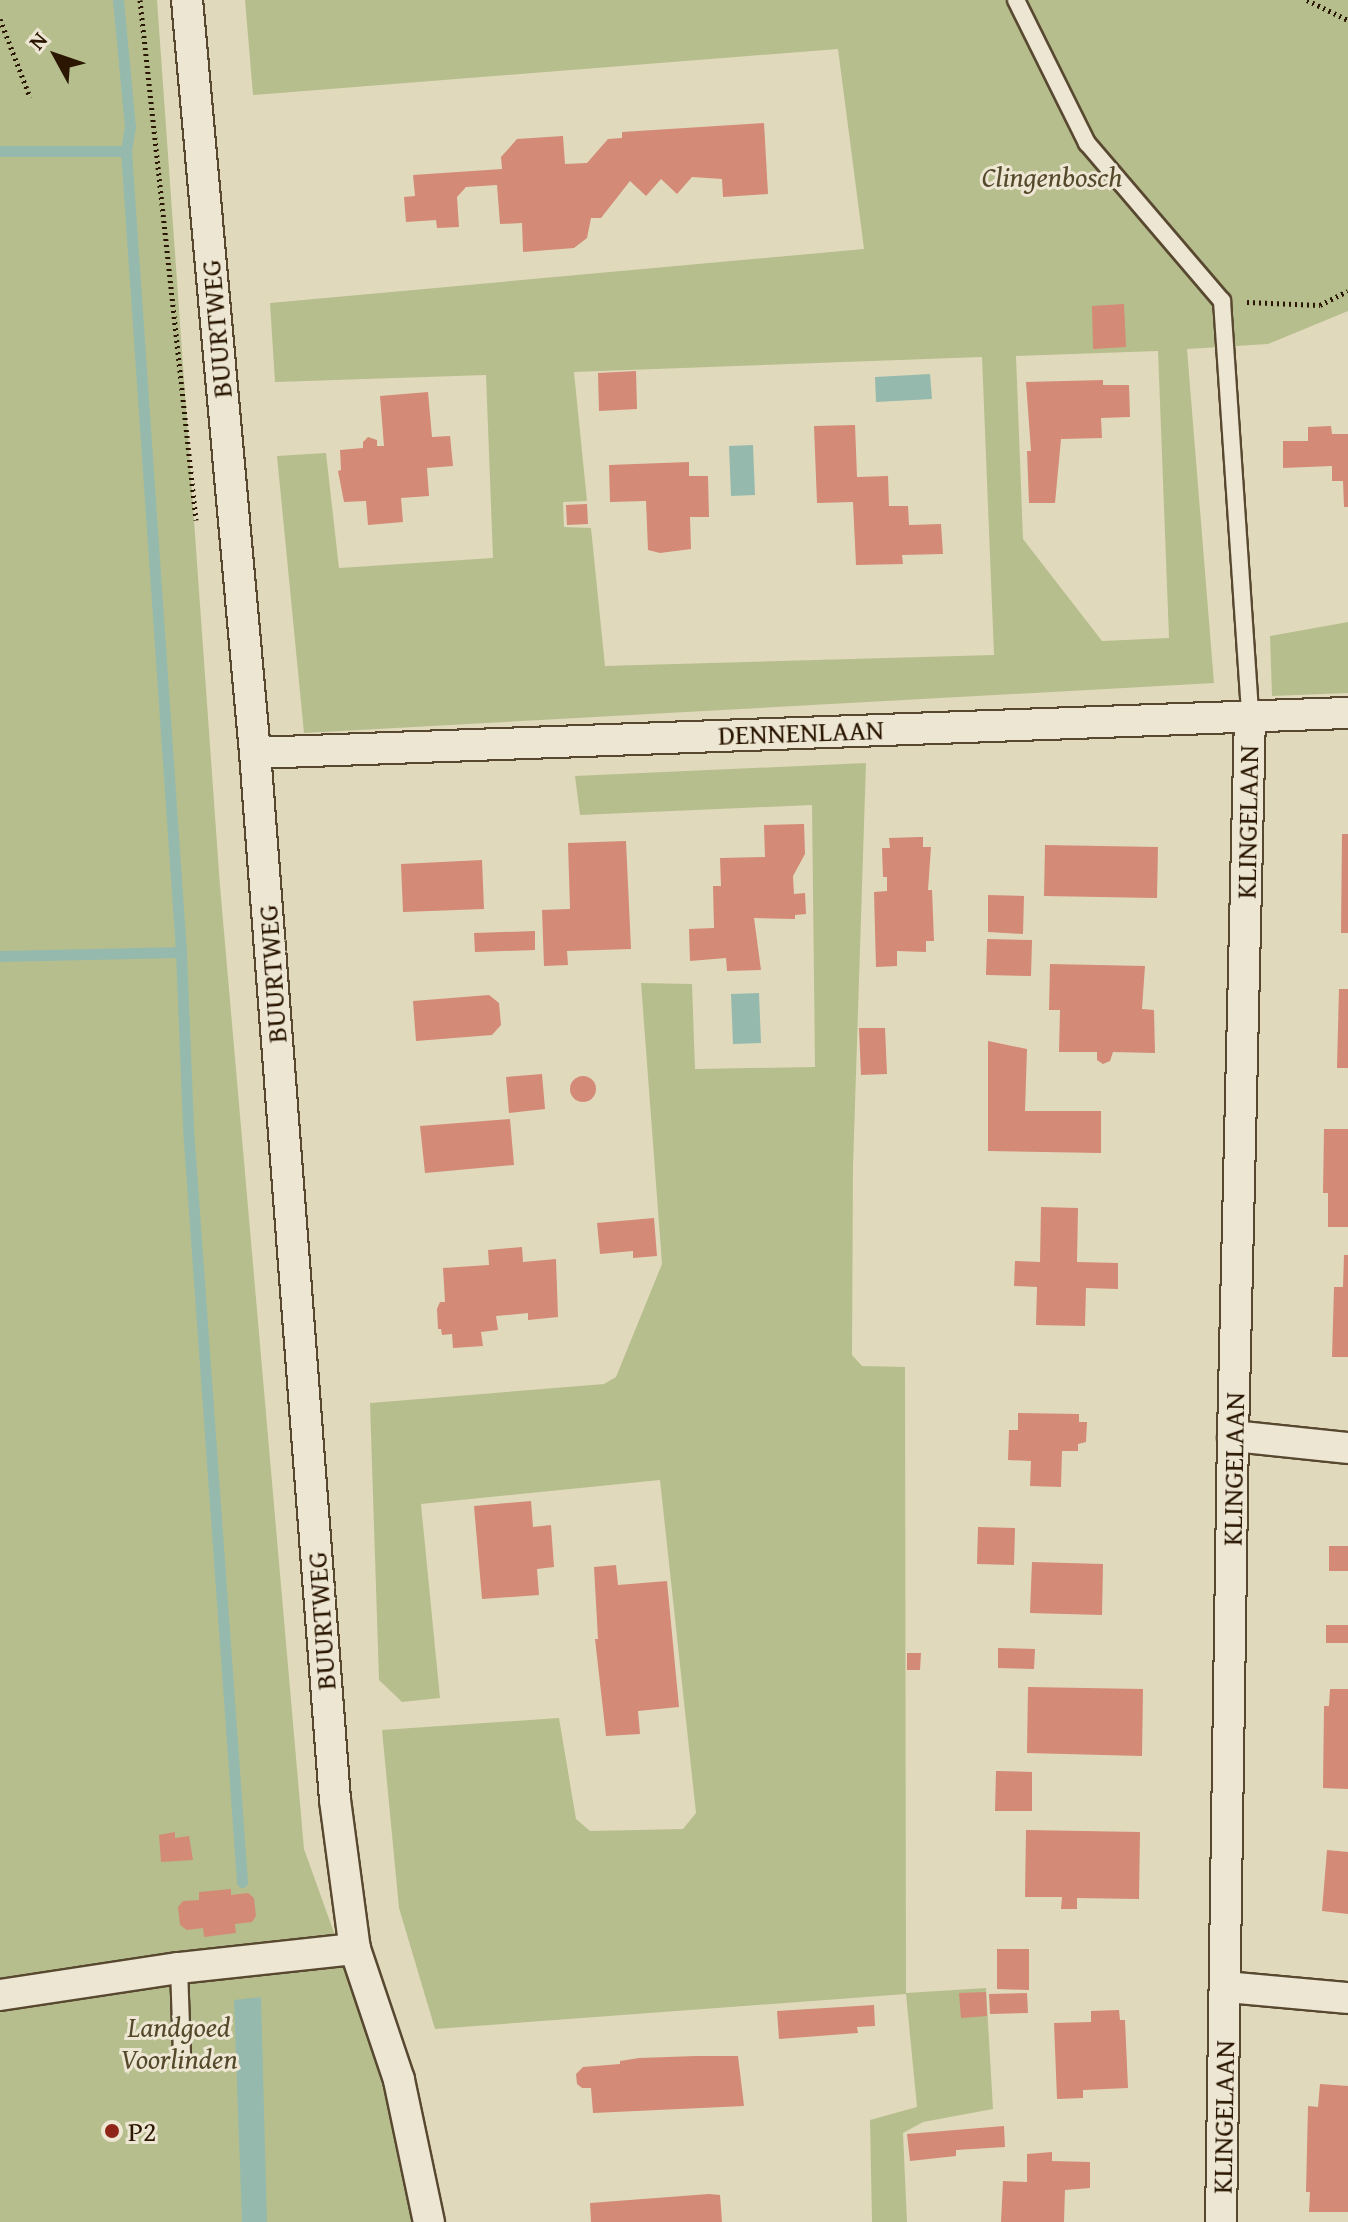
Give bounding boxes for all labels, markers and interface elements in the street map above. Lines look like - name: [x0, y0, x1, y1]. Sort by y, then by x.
- north arrow: [16, 16, 96, 96]
- text: N: [21, 25, 55, 56]
- park label: Clingenbosch: [982, 160, 1122, 194]
- street label: BUURTWEG: [193, 259, 239, 399]
- street label: DENNENLAAN: [717, 712, 885, 752]
- street label: KLINGELAAN: [1229, 745, 1265, 899]
- street label: BUURTWEG: [250, 904, 294, 1044]
- street label: KLINGELAAN: [1215, 1392, 1251, 1546]
- street label: BUURTWEG: [299, 1551, 343, 1691]
- park label: Landgoed Voorlinden: [120, 2010, 238, 2076]
- street label: KLINGELAAN: [1205, 2040, 1241, 2194]
- place label: P2: [128, 2114, 157, 2148]
- marker: P2: [103, 2122, 121, 2140]

